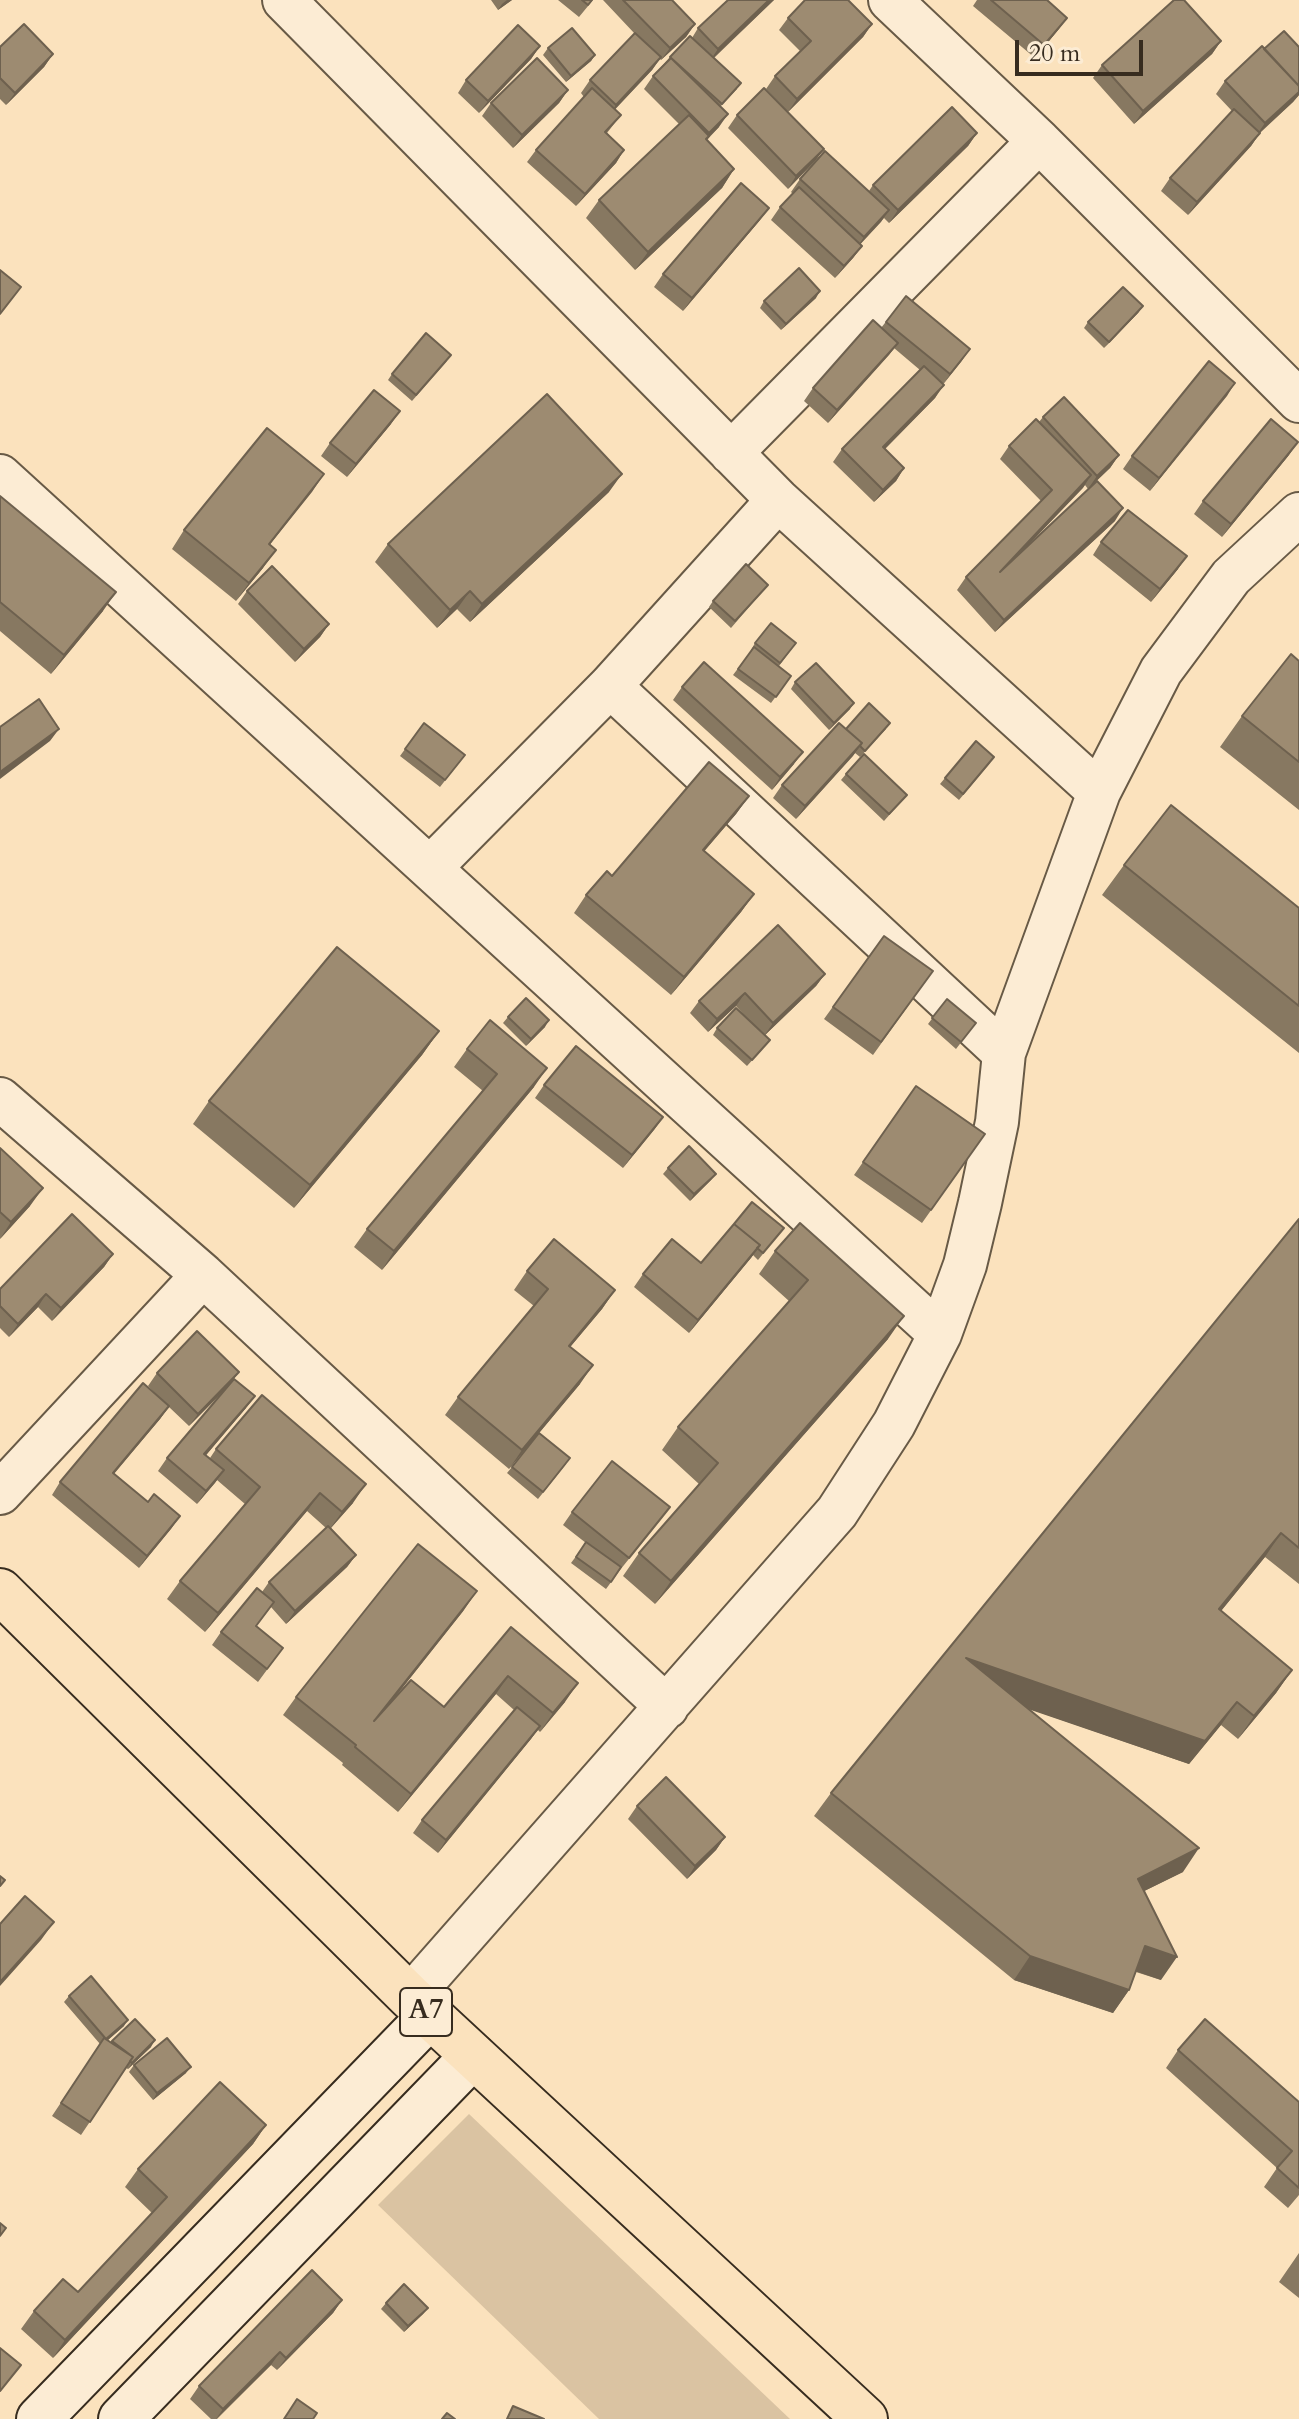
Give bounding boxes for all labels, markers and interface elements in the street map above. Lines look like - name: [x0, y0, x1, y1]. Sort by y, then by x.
- scale bar: [1019, 24, 1147, 74]
- text: 20 m: [1029, 37, 1080, 70]
- road number: A7: [400, 1988, 452, 2036]

